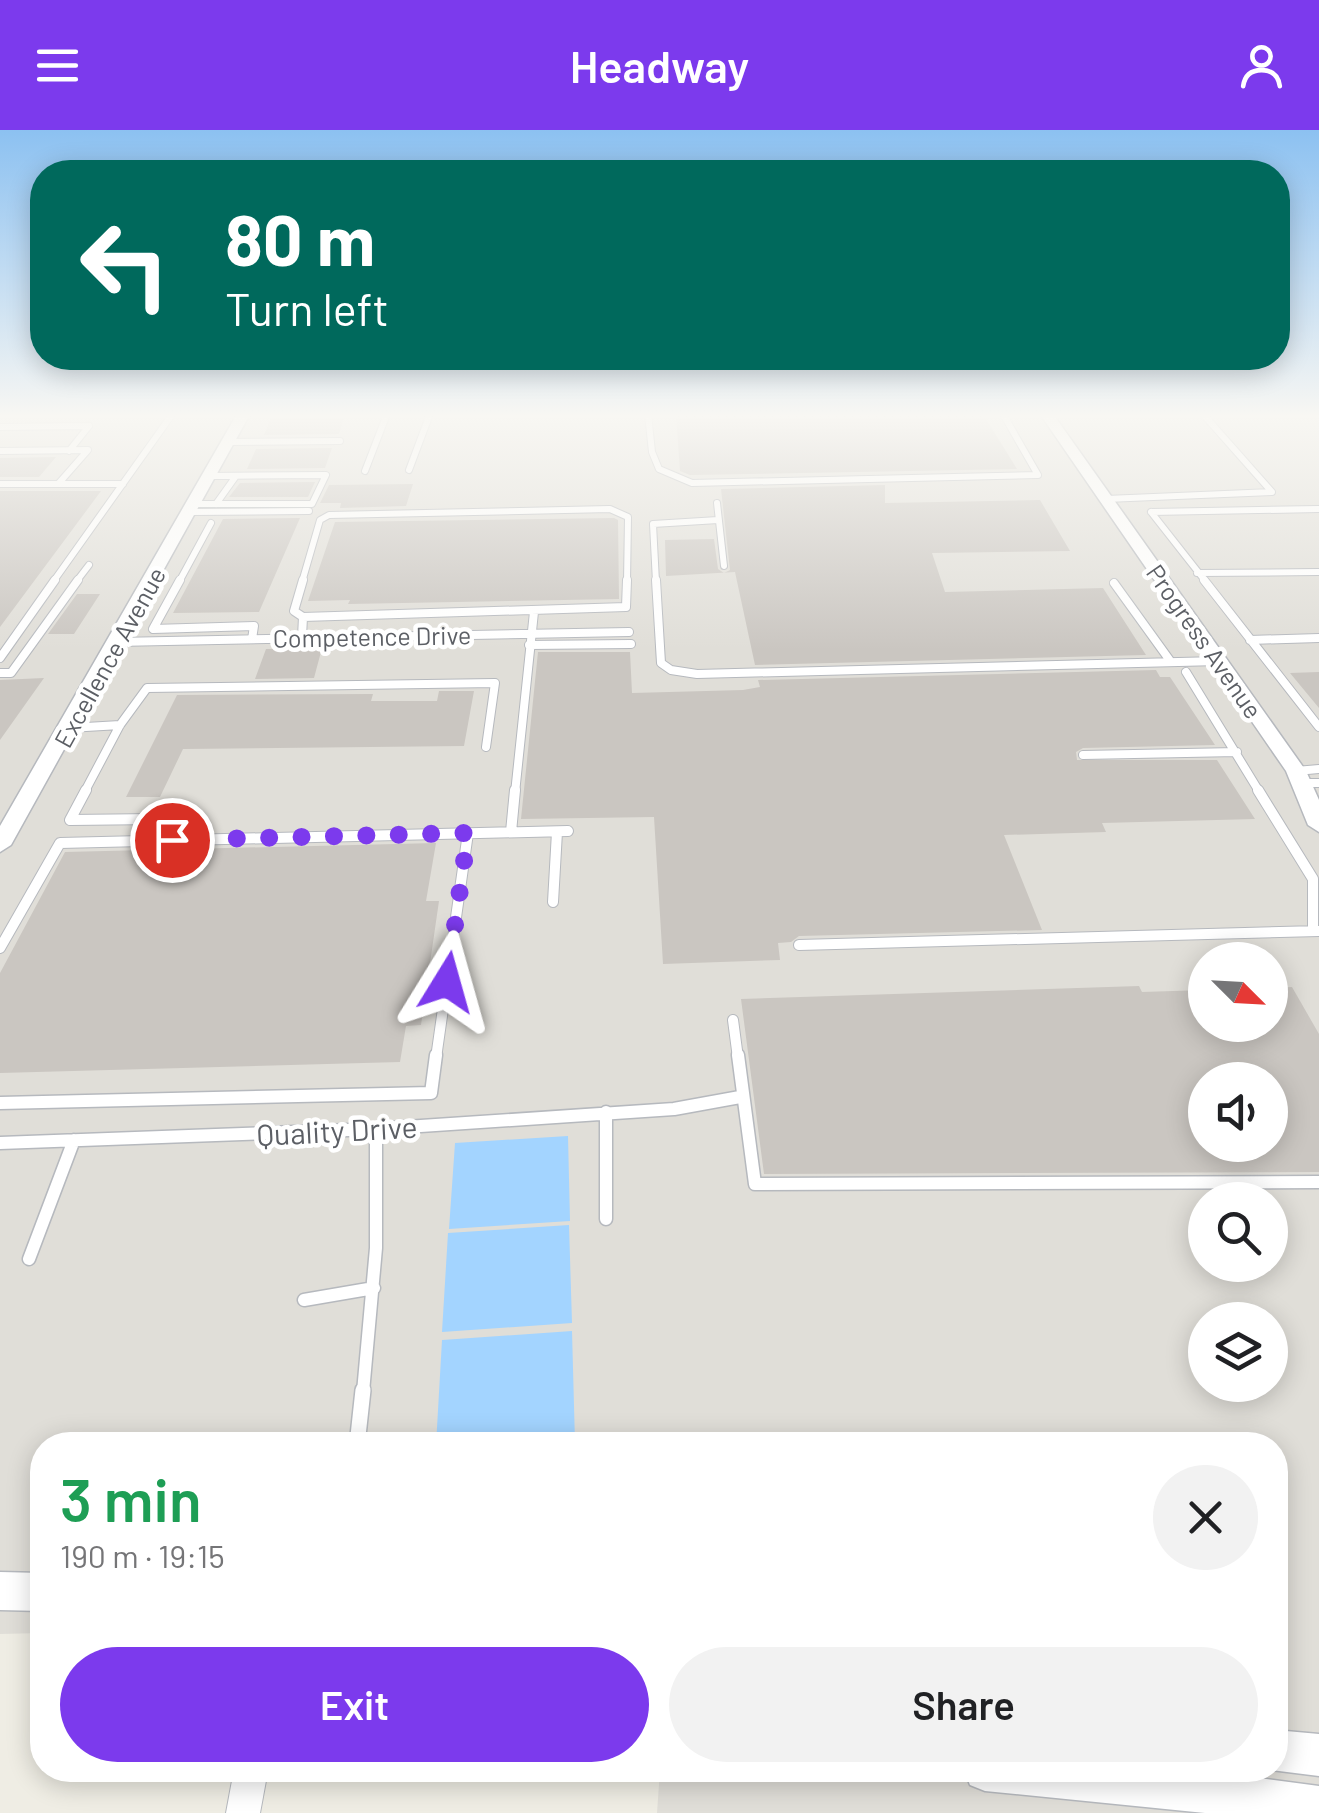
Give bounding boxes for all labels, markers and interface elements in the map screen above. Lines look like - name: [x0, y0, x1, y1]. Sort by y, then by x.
- icon: menu: [30, 38, 85, 93]
- text: Headway: [570, 38, 749, 92]
- icon: person: [1234, 38, 1289, 93]
- text: 80 m: [225, 196, 375, 280]
- icon: left: [60, 200, 190, 330]
- text: Turn left: [225, 281, 389, 335]
- street label: Progress Avenue: [1141, 558, 1269, 724]
- street label: Excellence Avenue: [47, 562, 171, 752]
- street label: Competence Drive: [272, 619, 472, 653]
- pin: [130, 798, 215, 883]
- icon: arrive: [145, 813, 200, 868]
- position arrow: [395, 930, 499, 1034]
- north arrow: [1188, 942, 1288, 1042]
- map controls: [1188, 942, 1288, 1402]
- button: sound: [1188, 1062, 1288, 1162]
- street label: Quality Drive: [256, 1108, 418, 1152]
- button: search: [1188, 1182, 1288, 1282]
- button: layers: [1188, 1302, 1288, 1402]
- text: 3 min: [60, 1462, 202, 1534]
- button: close: [1153, 1465, 1258, 1570]
- text: 190 m · 19:15: [60, 1536, 225, 1574]
- button: Exit: [60, 1647, 649, 1762]
- button: Share: [669, 1647, 1258, 1762]

